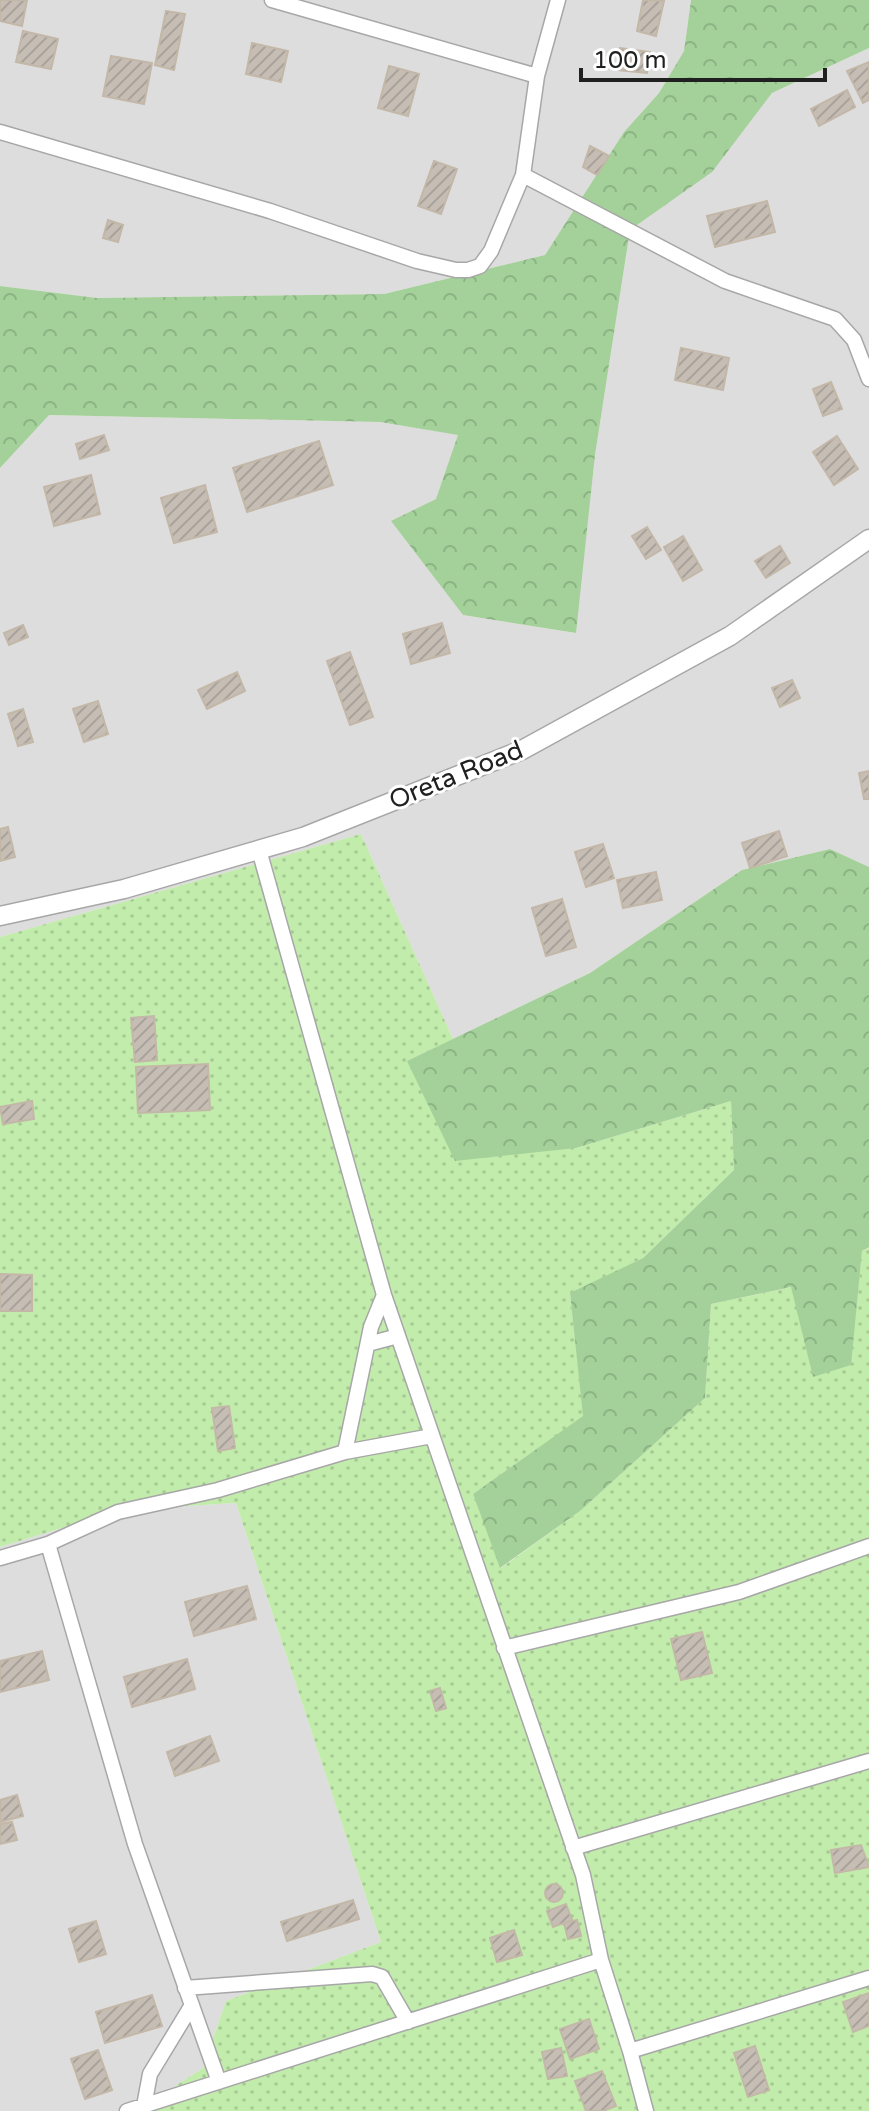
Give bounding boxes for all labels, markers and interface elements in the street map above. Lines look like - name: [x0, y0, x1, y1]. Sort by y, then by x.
- scale bar: [581, 32, 825, 82]
- text: 100 m: [593, 46, 667, 75]
- street label: Oreta Road: [384, 734, 528, 816]

